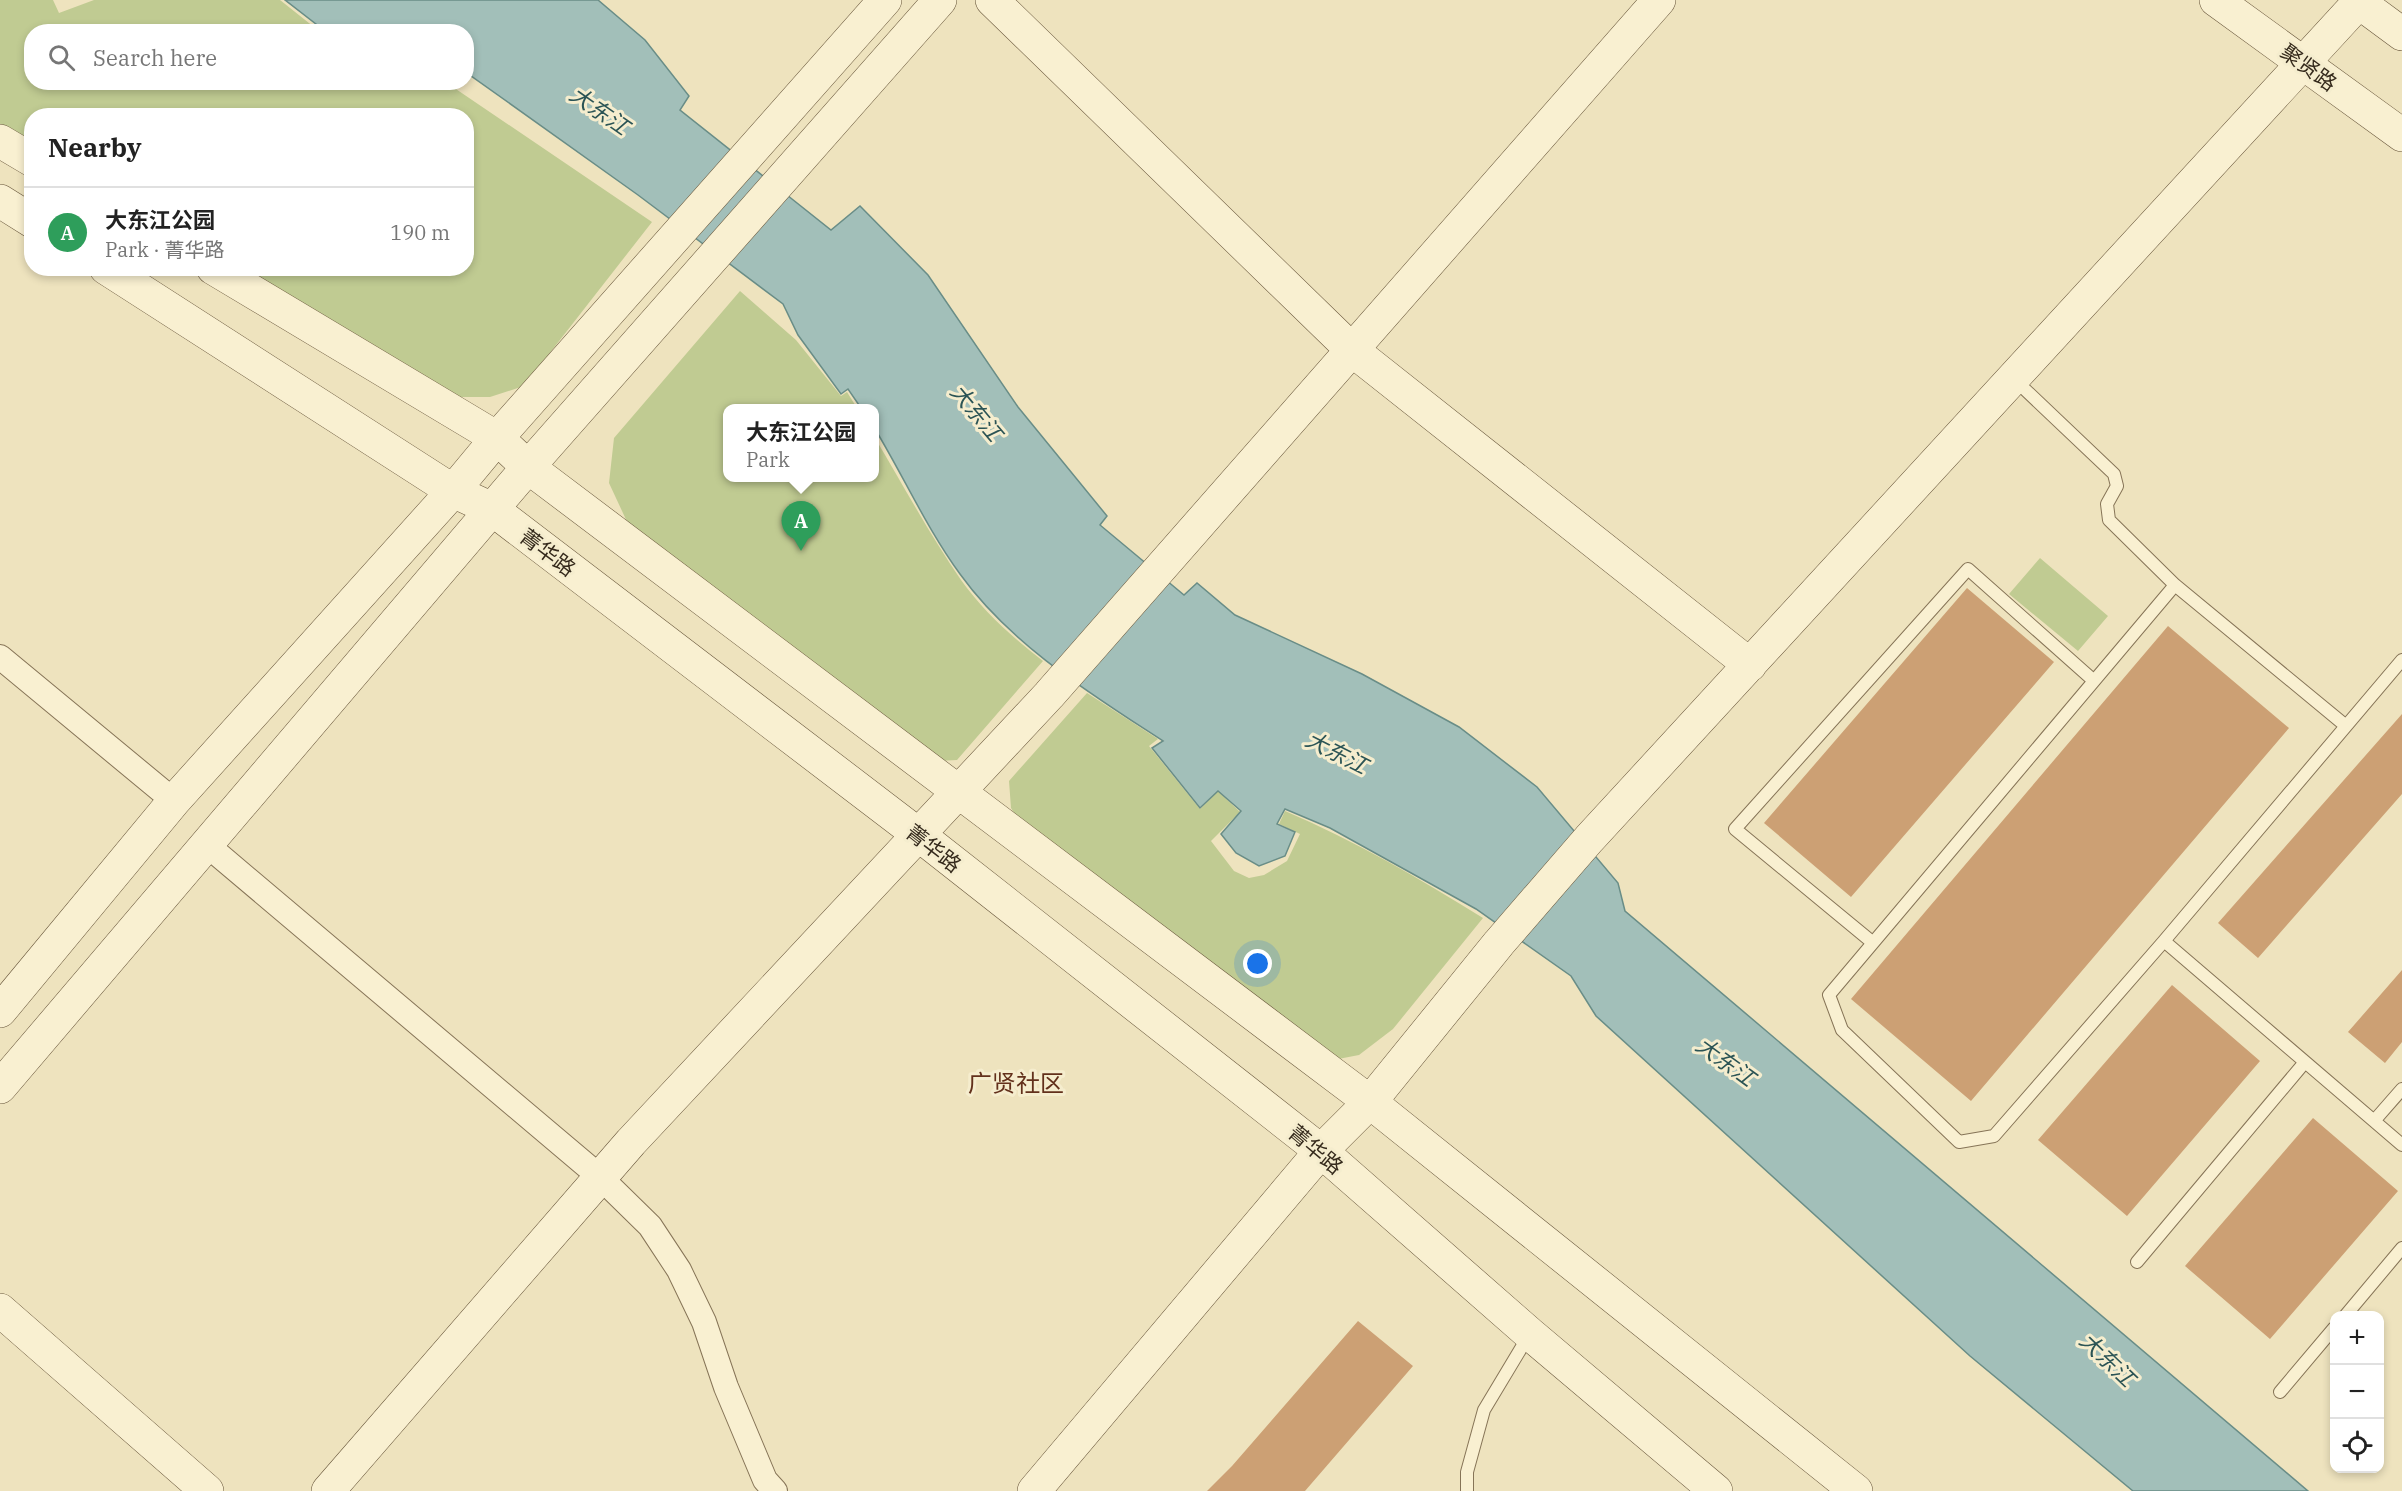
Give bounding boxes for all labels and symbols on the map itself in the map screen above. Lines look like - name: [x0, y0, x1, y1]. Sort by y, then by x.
- street label: 聚贤路: [2275, 37, 2343, 97]
- water label: 大东江: [565, 79, 637, 142]
- water label: 大东江: [945, 377, 1011, 448]
- pin: A: [782, 502, 820, 551]
- street label: 菁华路: [514, 522, 582, 582]
- water label: 大东江: [1301, 724, 1375, 781]
- street label: 菁华路: [901, 818, 967, 878]
- your location: [1243, 949, 1272, 978]
- water label: 大东江: [1691, 1030, 1763, 1093]
- district label: 广贤社区: [968, 1067, 1064, 1099]
- street label: 菁华路: [1283, 1118, 1349, 1180]
- water label: 大东江: [2074, 1326, 2143, 1394]

